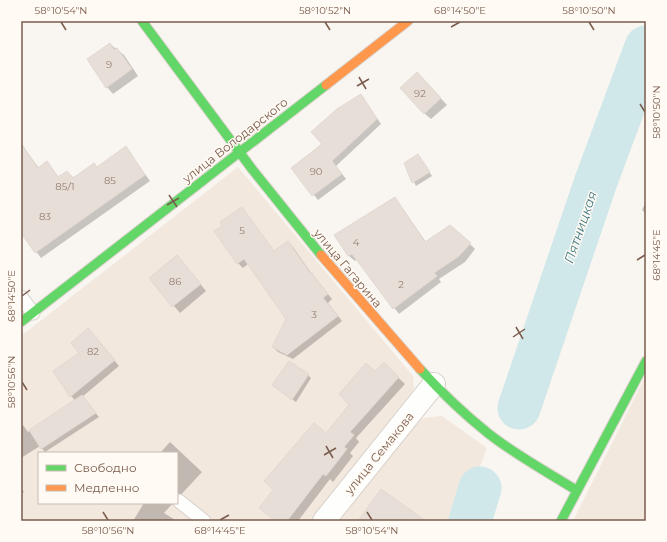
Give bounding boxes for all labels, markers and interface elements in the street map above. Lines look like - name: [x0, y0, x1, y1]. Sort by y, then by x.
- text: 58°10'54"N: [35, 4, 87, 17]
- text: 58°10'52"N: [299, 4, 351, 17]
- text: 68°14'50"E: [434, 4, 486, 17]
- text: 58°10'50"N: [562, 4, 616, 17]
- house number: 9: [106, 58, 112, 71]
- text: 58°10'50"N: [650, 85, 663, 139]
- house number: 92: [414, 87, 426, 100]
- street label: улица Володарского: [179, 94, 291, 186]
- house number: 90: [310, 165, 323, 178]
- house number: 85: [104, 174, 116, 187]
- house number: 85/1: [55, 180, 75, 193]
- water label: Пятницкая: [560, 189, 600, 265]
- house number: 83: [39, 210, 51, 223]
- house number: 5: [239, 224, 245, 237]
- street label: улица Гагарина: [310, 225, 385, 311]
- text: 68°14'45"E: [650, 229, 663, 281]
- house number: 4: [353, 236, 360, 249]
- text: 68°14'50"E: [5, 270, 18, 322]
- house number: 86: [169, 275, 181, 288]
- house number: 2: [398, 278, 404, 291]
- house number: 3: [311, 308, 317, 321]
- house number: 82: [87, 345, 99, 358]
- text: 58°10'56"N: [5, 356, 18, 408]
- street label: улица Семакова: [341, 409, 417, 498]
- legend: [38, 452, 178, 504]
- text: Свободно: [74, 460, 137, 475]
- text: Медленно: [74, 480, 140, 495]
- text: 58°10'56"N: [82, 524, 134, 537]
- text: 68°14'45"E: [194, 524, 246, 537]
- text: 58°10'54"N: [346, 524, 398, 537]

